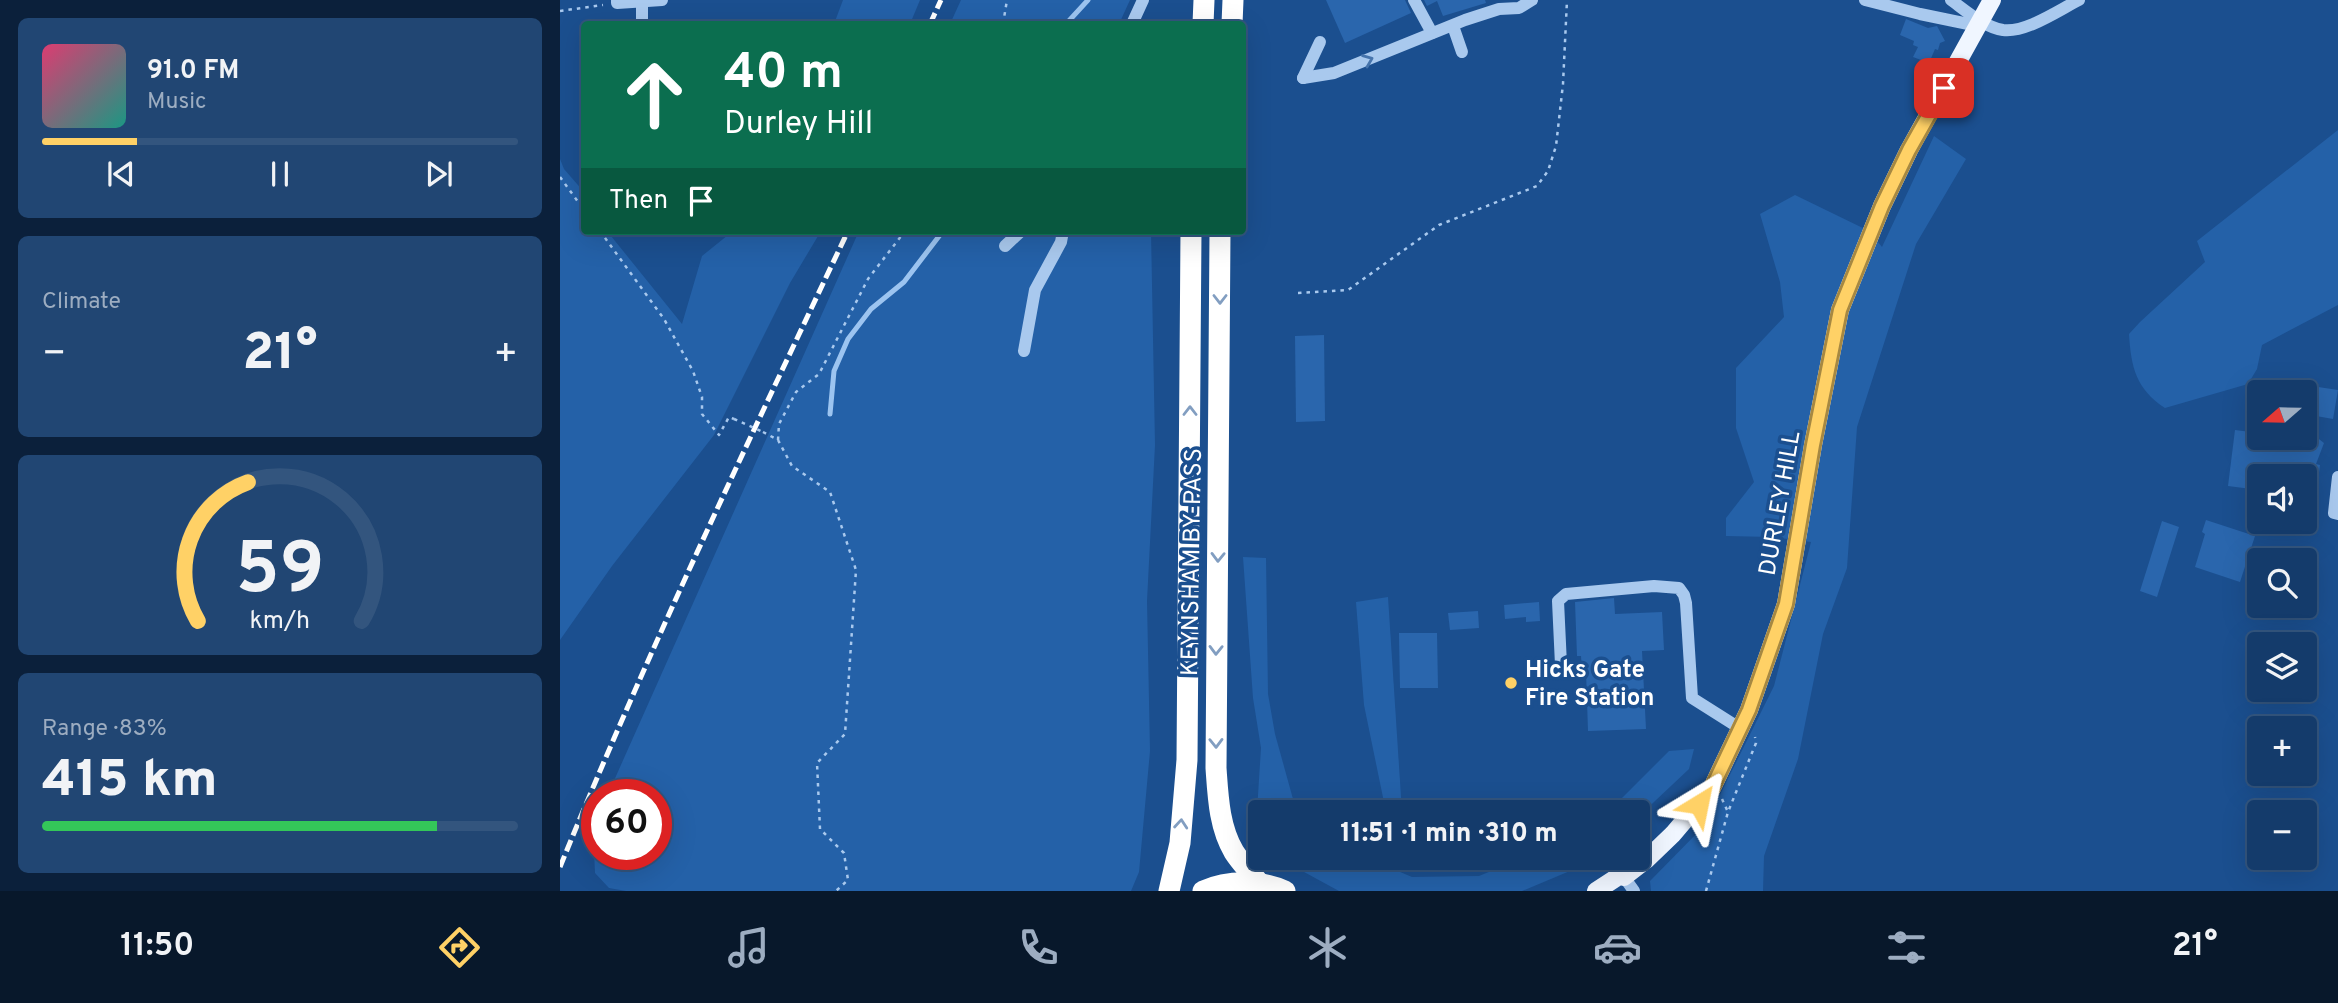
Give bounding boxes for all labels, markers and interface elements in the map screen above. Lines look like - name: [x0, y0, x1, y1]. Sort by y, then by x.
- text: 40 m: [724, 44, 843, 106]
- icon: ahead: [609, 49, 700, 140]
- one-way arrow: [1361, 54, 1373, 68]
- text: 91.0 FM: [147, 55, 239, 88]
- pin: [1914, 58, 1974, 118]
- icon: arrive: [1925, 69, 1963, 107]
- text: Music: [147, 88, 207, 117]
- text: Durley Hill: [724, 105, 873, 145]
- icon: previous: [102, 155, 140, 193]
- icon: pause: [261, 155, 299, 193]
- icon: next: [420, 155, 458, 193]
- icon: arrive: [682, 182, 720, 220]
- text: Then: [609, 185, 668, 218]
- text: Climate: [42, 288, 121, 317]
- one-way arrow: [1212, 294, 1228, 305]
- text: 21°: [243, 322, 317, 388]
- text: −: [42, 331, 67, 380]
- text: +: [493, 331, 518, 380]
- north arrow: [2247, 380, 2317, 450]
- map controls: [2247, 380, 2317, 870]
- one-way arrow: [1182, 405, 1198, 415]
- street label: DURLEY HILL: [1753, 429, 1808, 578]
- street label: KEYNSHAM BY-PASS: [1176, 448, 1210, 676]
- button: sound: [2247, 464, 2317, 534]
- text: 59: [235, 527, 325, 619]
- button: search: [2247, 548, 2317, 618]
- one-way arrow: [1210, 552, 1226, 562]
- text: km/h: [250, 605, 310, 637]
- button: layers: [2247, 632, 2317, 702]
- one-way arrow: [1209, 645, 1224, 656]
- place label: Hicks Gate Fire Station: [1525, 656, 1654, 714]
- marker: Hicks Gate Fire Station: [1503, 675, 1519, 691]
- text: Range · 83%: [42, 715, 167, 744]
- button: +: [2247, 716, 2317, 786]
- one-way arrow: [1208, 738, 1223, 749]
- text: 415 km: [42, 749, 218, 815]
- position arrow: [1662, 767, 1736, 841]
- speed limit sign: 60: [581, 779, 672, 870]
- button: −: [2247, 800, 2317, 870]
- one-way arrow: [1174, 818, 1189, 830]
- text: 11:51 · 1 min · 310 m: [1340, 818, 1558, 851]
- icon: directions: [435, 923, 484, 972]
- icon: music: [724, 923, 773, 972]
- icon: phone: [1014, 923, 1063, 972]
- icon: climate: [1303, 923, 1352, 972]
- icon: car: [1593, 923, 1642, 972]
- icon: filters: [1882, 923, 1931, 972]
- text: 11:50: [120, 927, 194, 967]
- text: 21°: [2172, 927, 2218, 967]

